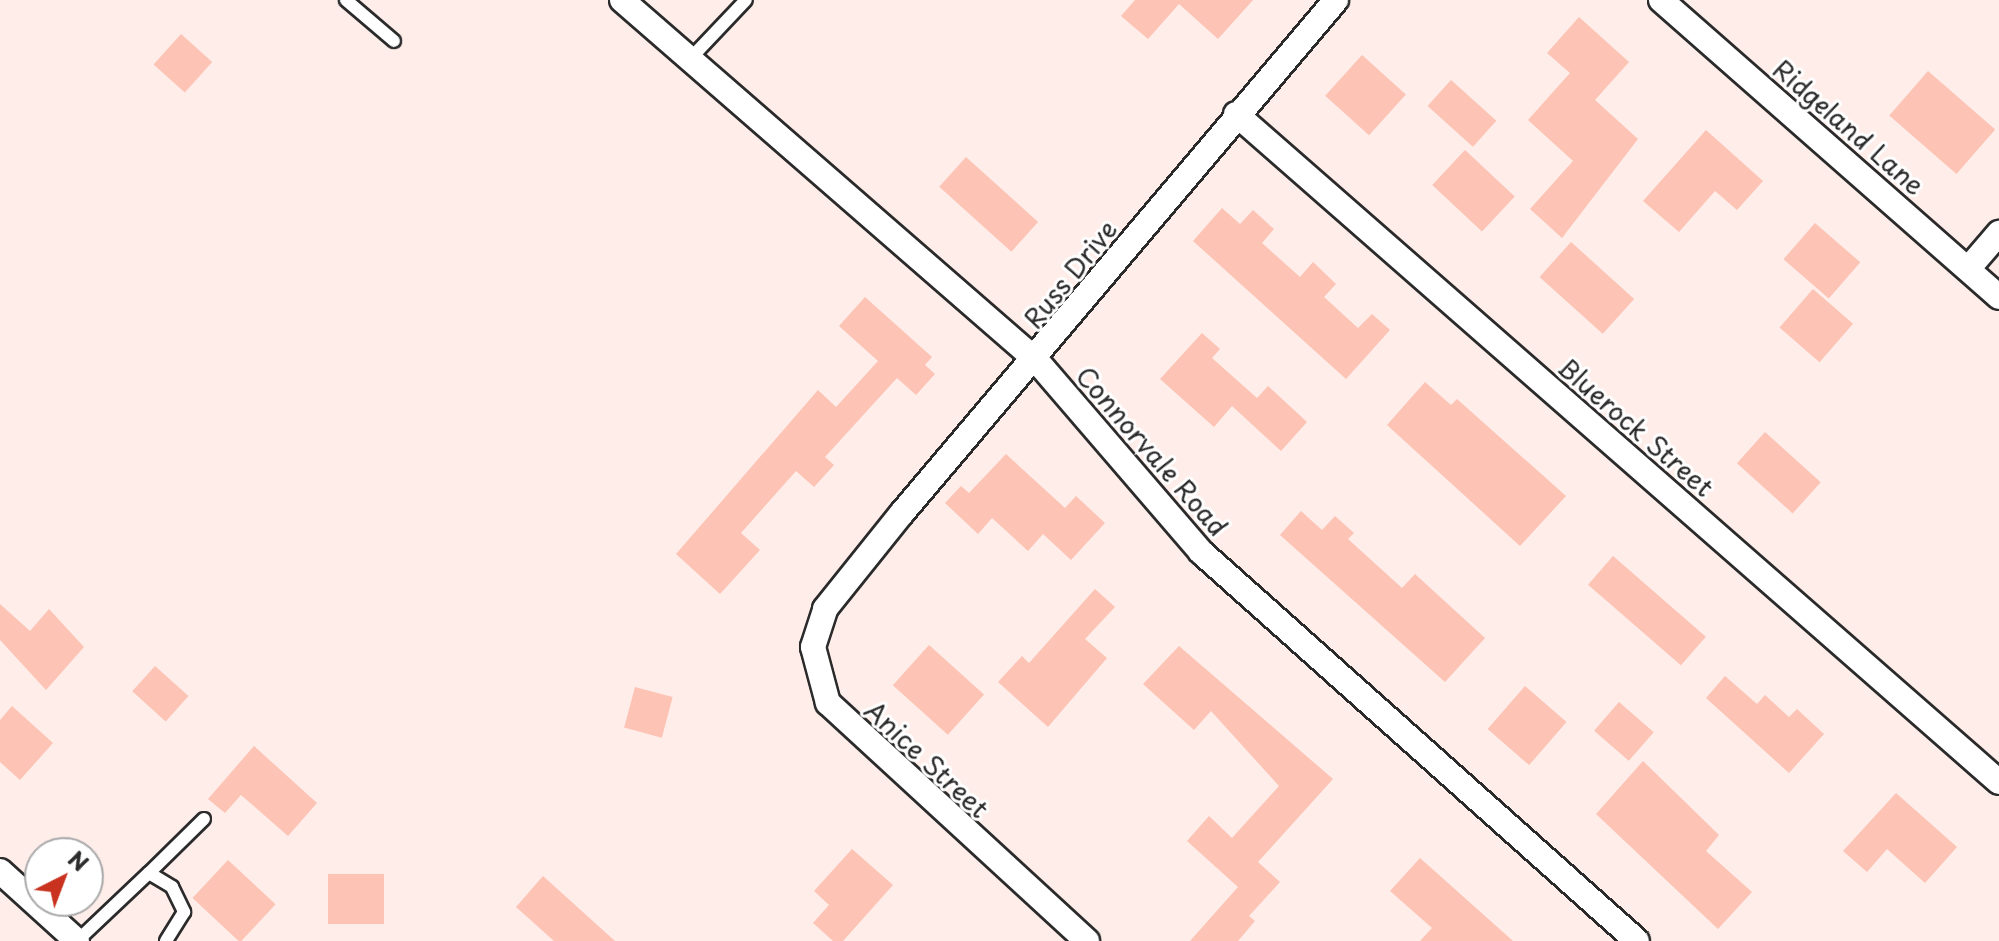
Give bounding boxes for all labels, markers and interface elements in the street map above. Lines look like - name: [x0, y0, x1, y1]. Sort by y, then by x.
- street label: Ridgeland Lane: [1767, 53, 1931, 201]
- street label: Russ Drive: [1016, 213, 1124, 335]
- street label: Bluerock Street: [1552, 351, 1720, 503]
- street label: Connorvale Road: [1070, 360, 1234, 542]
- street label: Anice Street: [859, 694, 995, 824]
- north arrow: [24, 837, 104, 917]
- text: N: [62, 842, 97, 878]

